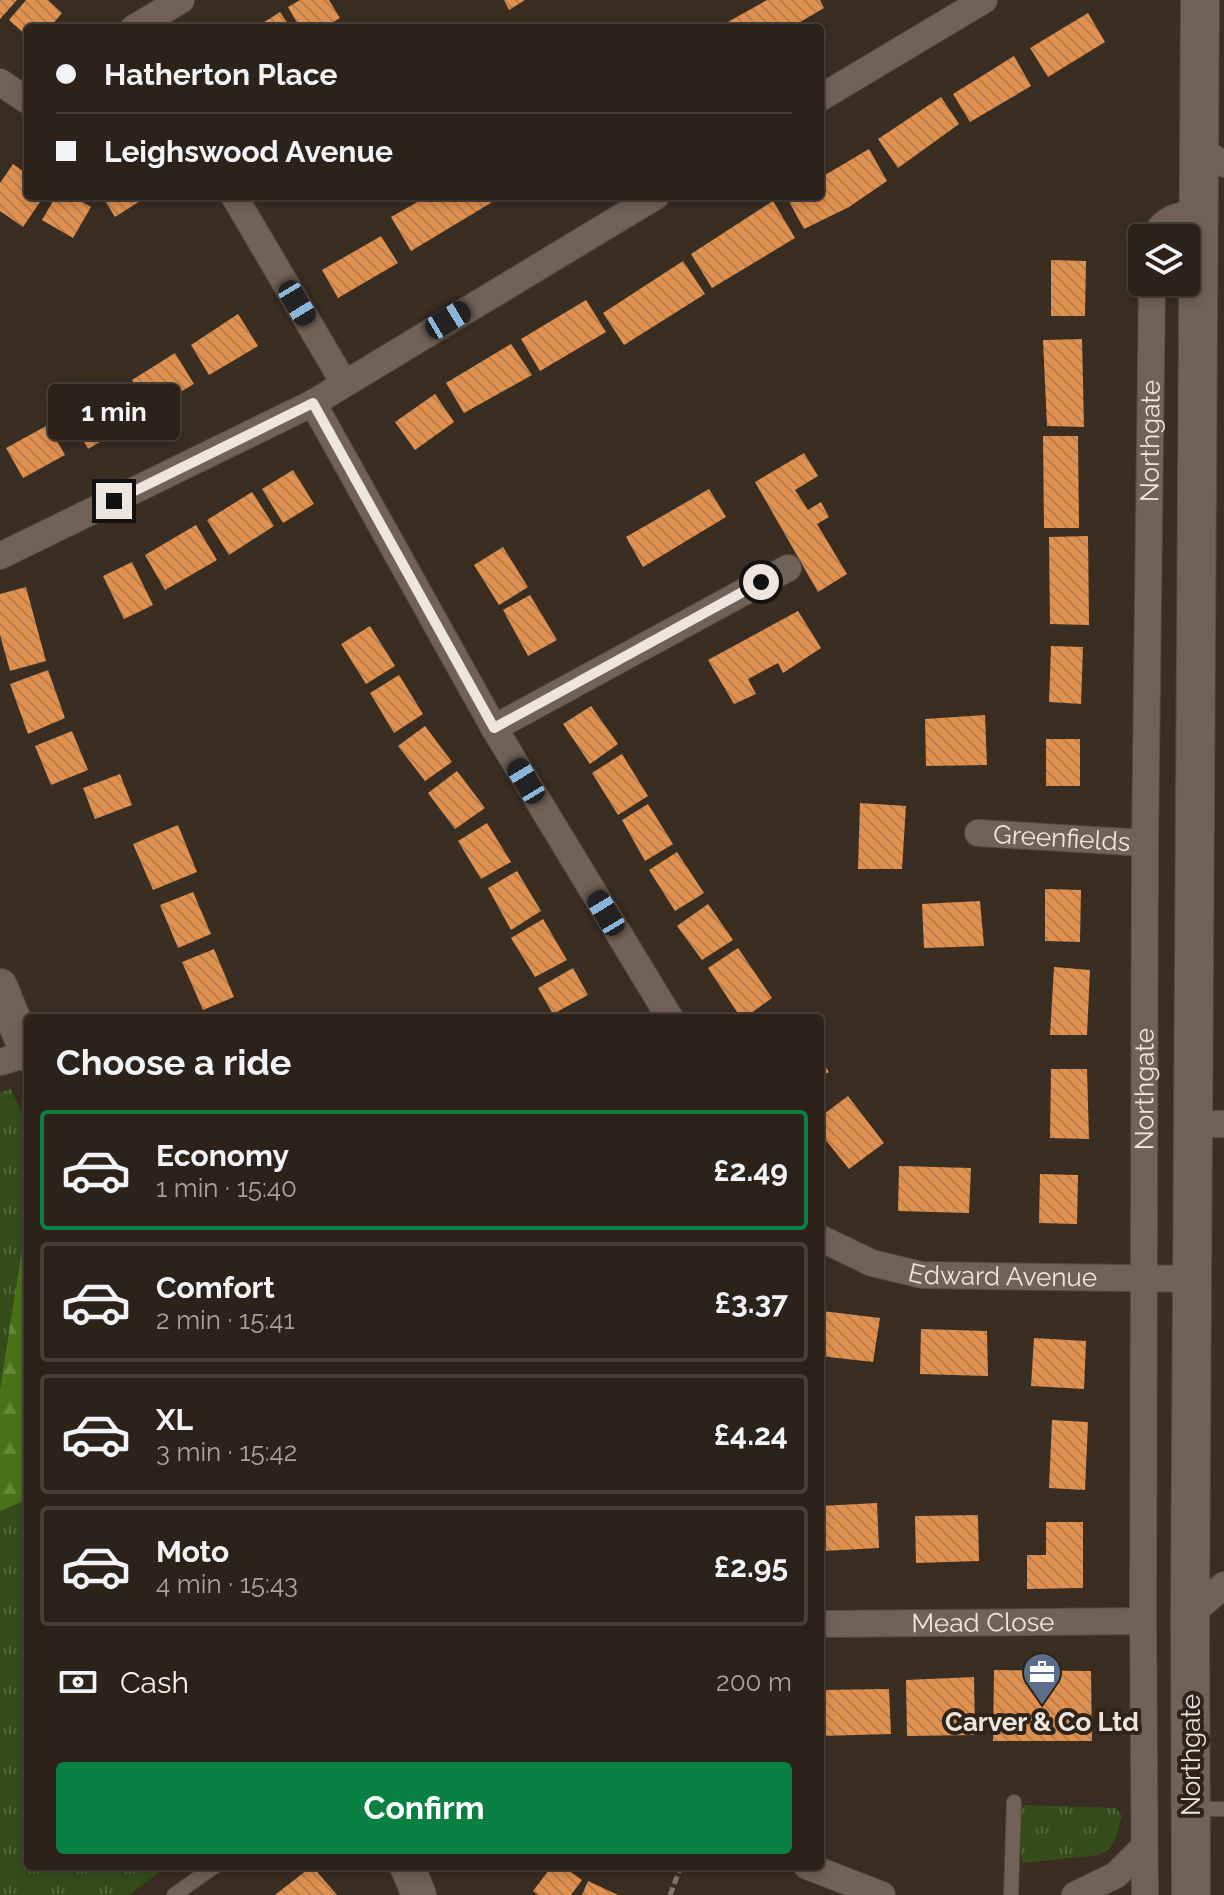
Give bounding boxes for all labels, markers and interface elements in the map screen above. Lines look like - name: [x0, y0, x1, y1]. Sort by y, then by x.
- text: Hatherton Place: [104, 57, 337, 92]
- text: Leighswood Avenue: [104, 134, 393, 169]
- map controls: [1128, 224, 1200, 296]
- button: layers: [1128, 224, 1200, 296]
- car: [274, 276, 320, 330]
- car: [421, 297, 475, 343]
- street label: Northgate: [1134, 380, 1166, 502]
- callout: 1 min: [48, 385, 180, 441]
- text: 1 min: [81, 397, 147, 427]
- route end: [96, 483, 132, 519]
- route start: [743, 564, 779, 600]
- car: [503, 754, 549, 808]
- street label: Greenfields: [993, 819, 1131, 857]
- car: [583, 886, 629, 940]
- street label: Northgate: [1129, 1028, 1160, 1150]
- text: Choose a ride: [56, 1041, 291, 1083]
- icon: car: [60, 1134, 132, 1206]
- text: Economy: [156, 1138, 289, 1173]
- text: £2.49: [713, 1153, 788, 1188]
- text: 1 min · 15:40: [156, 1173, 297, 1203]
- street label: Edward Avenue: [905, 1257, 1097, 1293]
- icon: car: [60, 1266, 132, 1338]
- text: Comfort: [156, 1270, 275, 1305]
- text: £3.37: [715, 1285, 788, 1320]
- text: 2 min · 15:41: [156, 1305, 295, 1335]
- icon: car: [60, 1398, 132, 1470]
- text: XL: [156, 1402, 193, 1437]
- text: £4.24: [714, 1417, 788, 1452]
- text: 3 min · 15:42: [156, 1437, 297, 1467]
- icon: car: [60, 1530, 132, 1602]
- text: Moto: [156, 1534, 229, 1569]
- text: £2.95: [714, 1549, 788, 1584]
- text: 4 min · 15:43: [156, 1569, 298, 1599]
- street label: Mead Close: [911, 1607, 1055, 1638]
- office icon: Carver & Co Ltd: [1021, 1651, 1063, 1706]
- icon: cash: [56, 1660, 100, 1704]
- text: Cash: [120, 1665, 189, 1700]
- text: 200 m: [716, 1667, 792, 1697]
- street label: Northgate: [1176, 1694, 1206, 1816]
- place label: Carver & Co Ltd: [945, 1707, 1139, 1737]
- button: Confirm: [56, 1762, 792, 1854]

